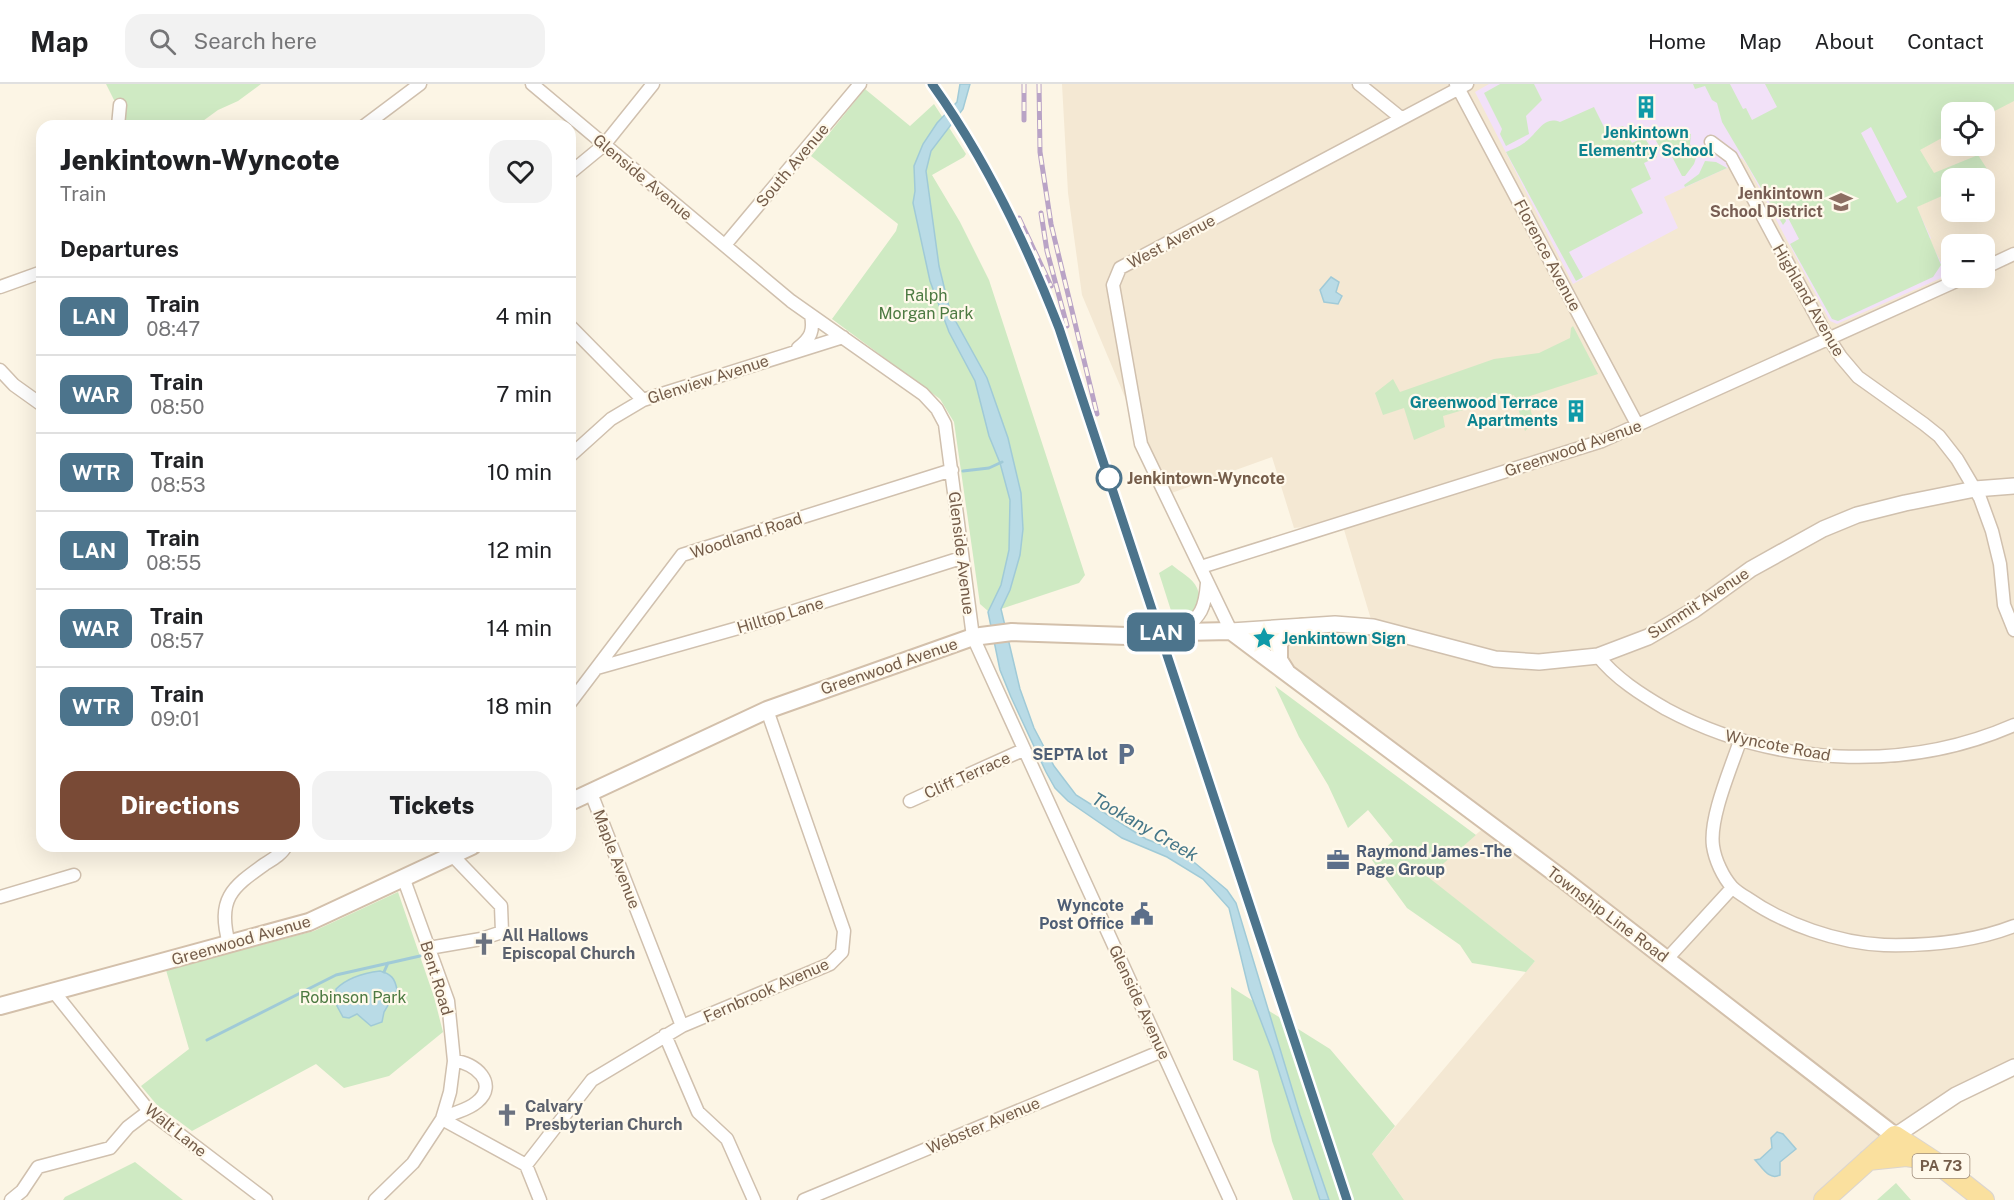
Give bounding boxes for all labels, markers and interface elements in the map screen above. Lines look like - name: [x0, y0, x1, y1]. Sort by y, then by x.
- search box: [125, 14, 545, 68]
- text: Map: [30, 25, 89, 58]
- icon: search: [146, 25, 179, 58]
- text: Search here: [194, 28, 317, 54]
- text: Home: [1648, 29, 1706, 54]
- text: Map: [1739, 29, 1782, 54]
- text: About: [1815, 29, 1874, 54]
- text: Contact: [1907, 29, 1984, 54]
- building icon: Jenkintown Elementry School: [1633, 94, 1659, 120]
- map controls: [1941, 102, 1995, 288]
- button: locate: [1941, 102, 1995, 156]
- street label: South Avenue: [752, 120, 833, 211]
- place label: Jenkintown Elementry School: [1578, 123, 1714, 160]
- street label: Glenside Avenue: [589, 130, 696, 224]
- button: heart: [489, 140, 552, 203]
- text: Jenkintown-Wyncote: [60, 143, 340, 176]
- button: +: [1941, 168, 1995, 222]
- text: Train: [60, 182, 106, 206]
- place label: Jenkintown School District: [1710, 184, 1823, 221]
- school or university icon: Jenkintown School District: [1828, 189, 1854, 215]
- street label: Florence Avenue: [1510, 196, 1585, 314]
- street label: West Avenue: [1124, 210, 1218, 272]
- button: −: [1941, 234, 1995, 288]
- text: Departures: [60, 236, 179, 262]
- street label: Highland Avenue: [1769, 241, 1848, 360]
- park label: Ralph Morgan Park: [879, 286, 973, 323]
- text: Train: [146, 291, 200, 317]
- text: 4 min: [496, 303, 552, 329]
- text: LAN: [72, 304, 116, 329]
- text: 08:47: [146, 317, 200, 341]
- street label: Glenview Avenue: [645, 351, 771, 408]
- text: Train: [150, 369, 203, 395]
- text: 7 min: [496, 381, 552, 407]
- text: WAR: [72, 382, 120, 407]
- place label: Greenwood Terrace Apartments: [1410, 393, 1558, 430]
- text: 08:50: [150, 395, 205, 419]
- building icon: Greenwood Terrace Apartments: [1563, 398, 1589, 424]
- street label: Greenwood Avenue: [1502, 416, 1644, 481]
- text: Train: [151, 447, 204, 473]
- text: 10 min: [487, 459, 552, 485]
- text: WTR: [72, 460, 121, 485]
- marker: Jenkintown-Wyncote: [1096, 465, 1122, 491]
- place label: Jenkintown-Wyncote: [1127, 469, 1285, 488]
- text: 08:53: [151, 473, 206, 497]
- street label: Glenside Avenue: [945, 490, 978, 616]
- street label: Woodland Road: [688, 508, 804, 563]
- text: Train: [146, 525, 200, 551]
- text: 12 min: [487, 537, 552, 563]
- text: LAN: [72, 538, 116, 563]
- text: 08:55: [146, 551, 201, 575]
- street label: Summit Avenue: [1644, 564, 1752, 643]
- street label: Hilltop Lane: [734, 593, 826, 638]
- text: Train: [150, 603, 203, 629]
- line badge: LAN: [1126, 612, 1196, 652]
- text: 14 min: [487, 615, 552, 641]
- text: WAR: [72, 616, 120, 641]
- text: LAN: [1139, 620, 1183, 645]
- place icon: Jenkintown Sign: [1251, 625, 1277, 651]
- text: 08:57: [150, 629, 204, 653]
- place label: Jenkintown Sign: [1282, 629, 1406, 648]
- street label: Greenwood Avenue: [818, 634, 960, 699]
- text: Train: [151, 681, 204, 707]
- text: 18 min: [486, 693, 552, 719]
- text: WTR: [72, 694, 121, 719]
- text: 09:01: [151, 707, 200, 731]
- street label: Wyncote Road: [1724, 726, 1832, 765]
- parking icon: SEPTA lot: [1113, 741, 1139, 767]
- place label: SEPTA lot: [1032, 745, 1108, 764]
- street label: Cliff Terrace: [921, 748, 1013, 803]
- button: Directions: [60, 771, 300, 840]
- button: Tickets: [312, 771, 552, 840]
- water label: Tookany Creek: [1089, 788, 1202, 865]
- street label: Maple Avenue: [589, 807, 644, 911]
- place label: Raymond James-The Page Group: [1356, 842, 1512, 879]
- office icon: Raymond James-The Page Group: [1325, 847, 1351, 873]
- street label: Township Line Road: [1543, 863, 1672, 966]
- place label: Wyncote Post Office: [1039, 896, 1124, 933]
- public building icon: Wyncote Post Office: [1129, 901, 1155, 927]
- street label: Greenwood Avenue: [169, 912, 313, 969]
- place label: All Hallows Episcopal Church: [502, 926, 635, 963]
- church icon: All Hallows Episcopal Church: [471, 931, 497, 957]
- street label: Bent Road: [416, 939, 457, 1018]
- street label: Glenside Avenue: [1105, 942, 1174, 1062]
- street label: Fernbrook Avenue: [700, 954, 832, 1027]
- park label: Robinson Park: [300, 988, 406, 1007]
- street label: Webster Avenue: [924, 1093, 1043, 1158]
- place label: Calvary Presbyterian Church: [525, 1097, 682, 1134]
- street label: Walt Lane: [141, 1100, 210, 1161]
- church icon: Calvary Presbyterian Church: [494, 1102, 520, 1128]
- road number: PA 73: [1912, 1154, 1970, 1178]

